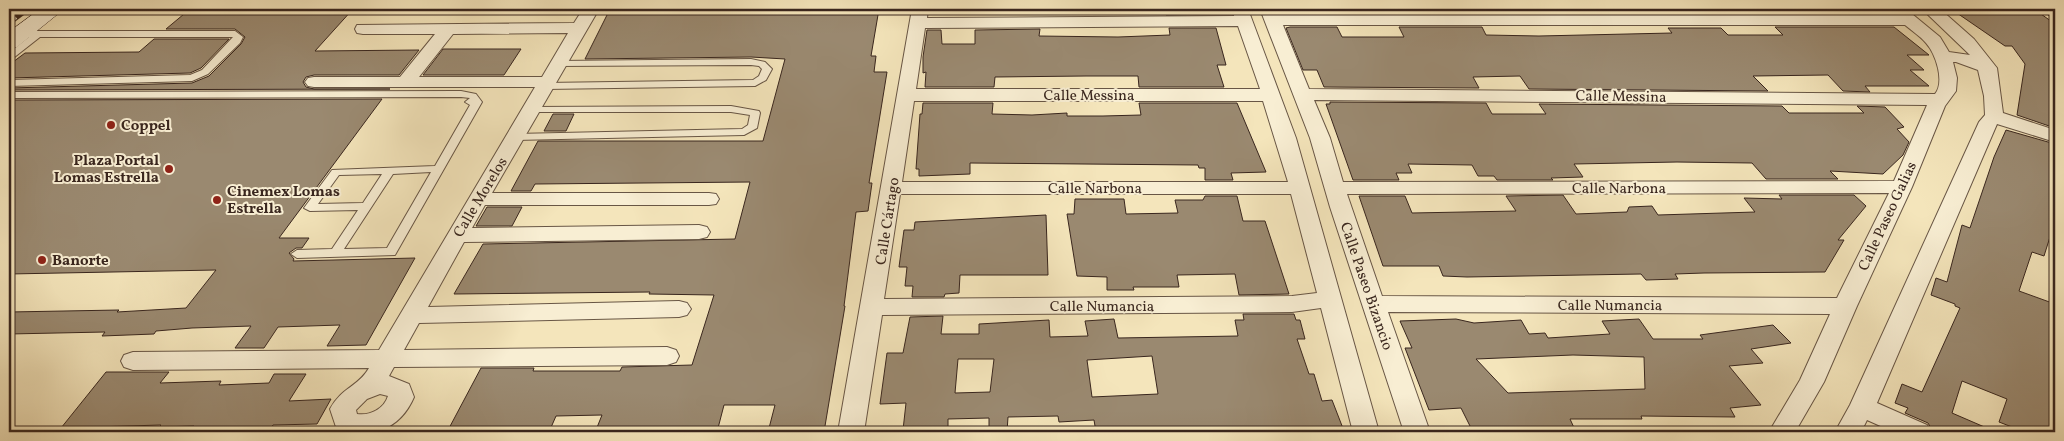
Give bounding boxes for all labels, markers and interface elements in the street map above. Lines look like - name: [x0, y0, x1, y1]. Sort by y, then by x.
- street label: Calle Messina: [1044, 86, 1134, 107]
- street label: Calle Messina: [1575, 86, 1667, 109]
- place label: Coppel: [121, 116, 171, 137]
- marker: Coppel: [105, 119, 117, 131]
- place label: Plaza Portal Lomas Estrella: [54, 151, 159, 189]
- street label: Calle Morelos: [449, 154, 514, 242]
- street label: Calle Paseo Galias: [1854, 159, 1923, 275]
- marker: Plaza Portal Lomas Estrella: [163, 163, 175, 175]
- street label: Calle Cártago: [871, 176, 906, 266]
- street label: Calle Narbona: [1048, 179, 1142, 200]
- street label: Calle Narbona: [1572, 179, 1666, 200]
- place label: Cinemex Lomas Estrella: [227, 182, 340, 220]
- marker: Cinemex Lomas Estrella: [211, 194, 223, 206]
- street label: Calle Paseo Bizancio: [1334, 220, 1397, 353]
- place label: Banorte: [52, 251, 109, 272]
- marker: Banorte: [36, 254, 48, 266]
- street label: Calle Numancia: [1558, 296, 1662, 317]
- street label: Calle Numancia: [1050, 297, 1154, 318]

